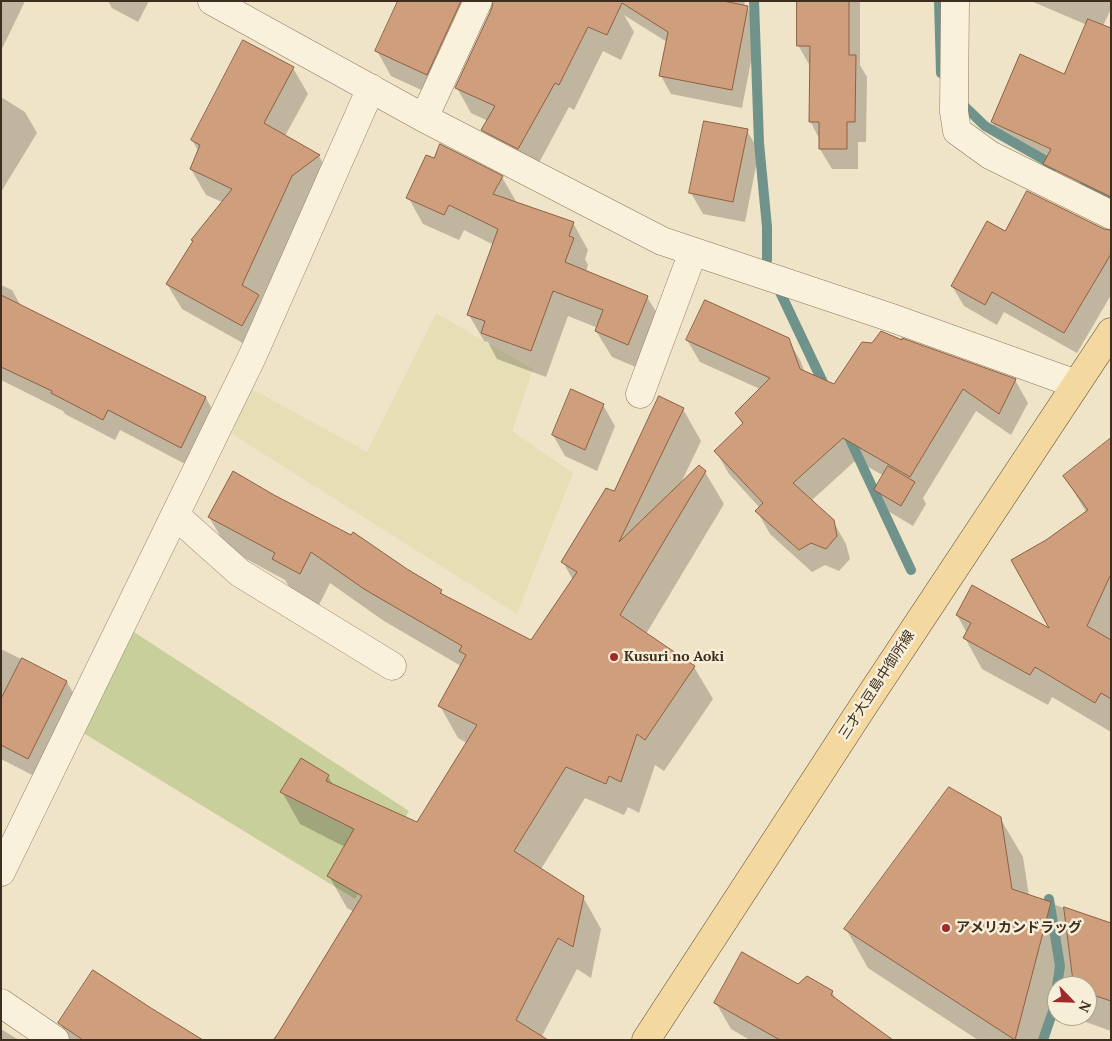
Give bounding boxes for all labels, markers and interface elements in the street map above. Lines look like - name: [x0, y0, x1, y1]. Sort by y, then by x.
- street label: 三才大豆島中御所線: [836, 628, 918, 742]
- place label: Kusuri no Aoki: [624, 649, 724, 665]
- marker: Kusuri no Aoki: [608, 651, 620, 663]
- place label: アメリカンドラッグ: [956, 920, 1082, 936]
- marker: アメリカンドラッグ: [940, 922, 952, 934]
- north arrow: [1047, 976, 1097, 1026]
- text: N: [1074, 998, 1096, 1016]

